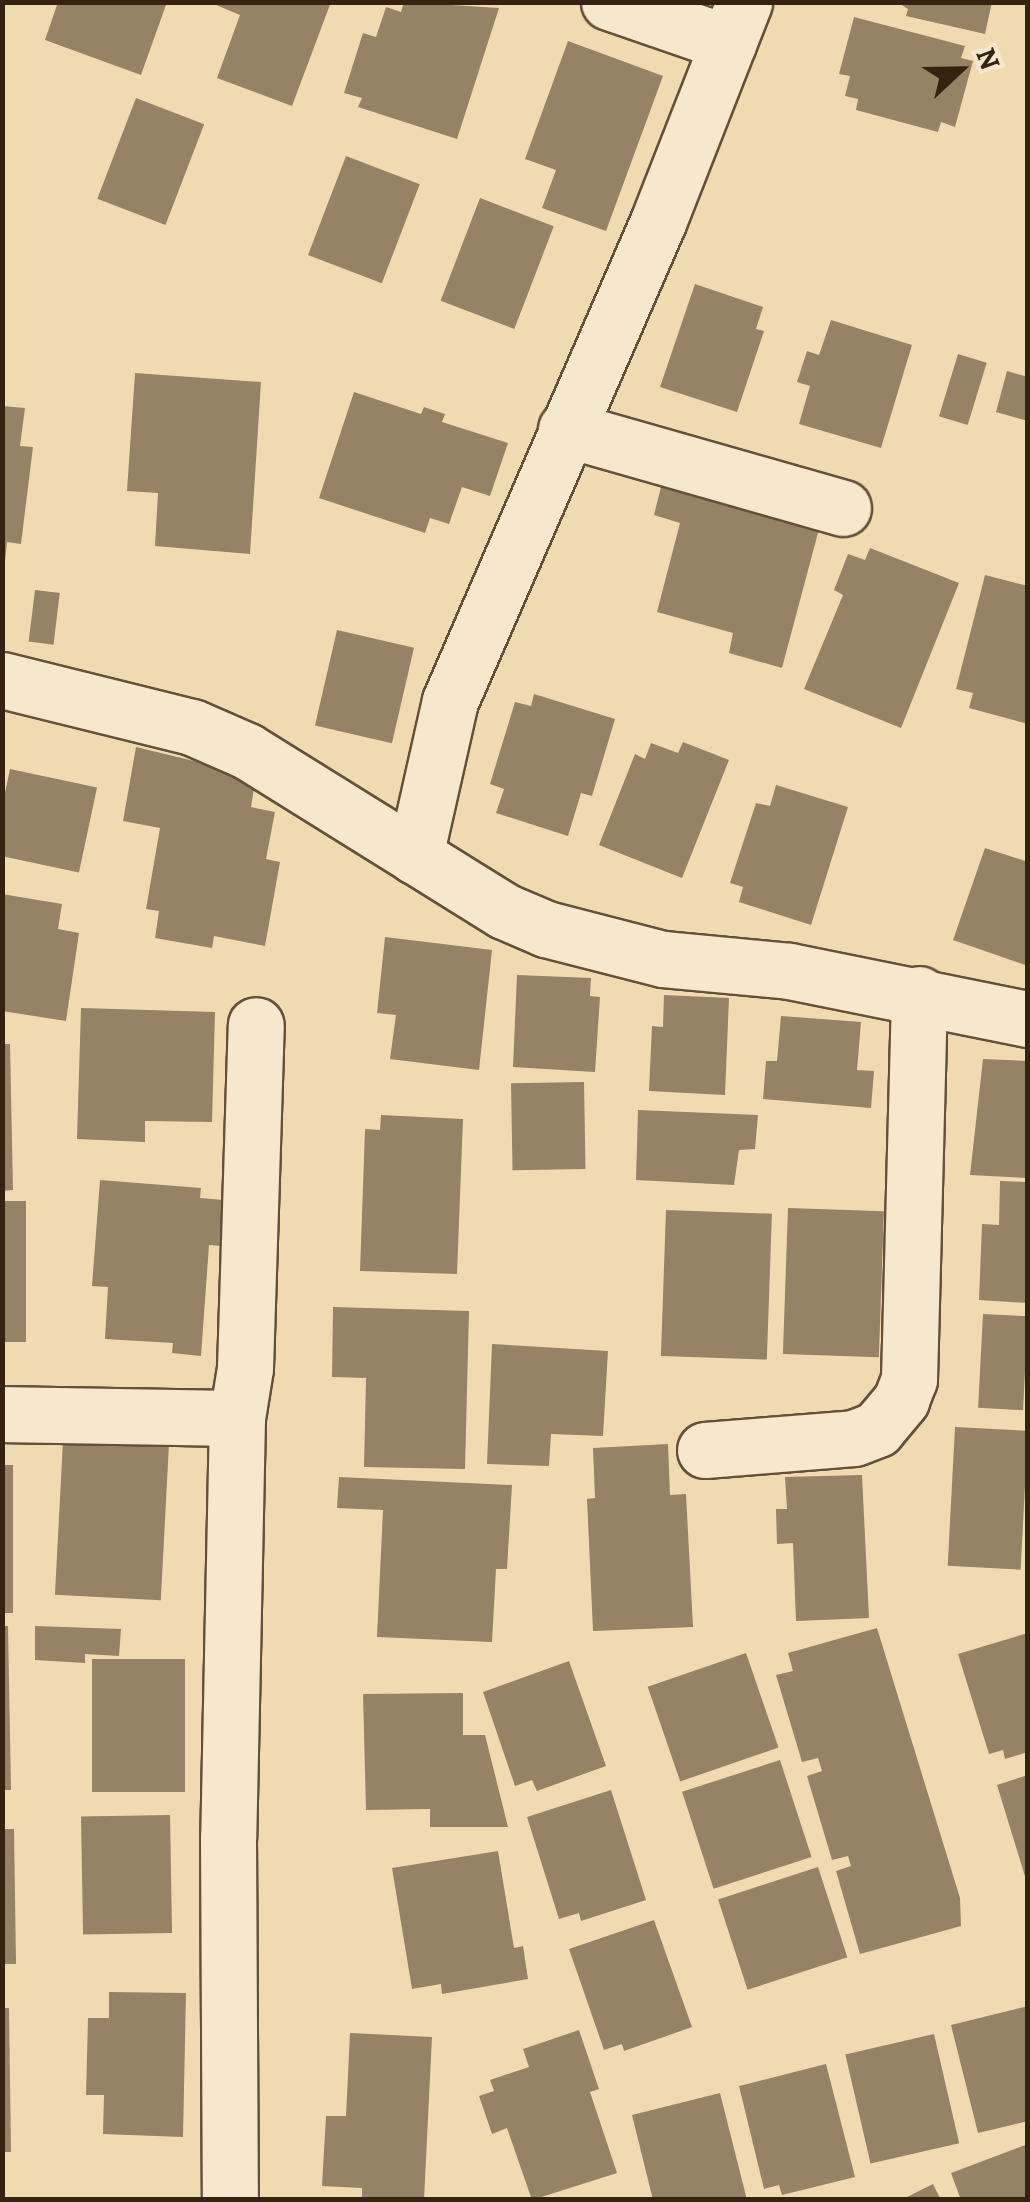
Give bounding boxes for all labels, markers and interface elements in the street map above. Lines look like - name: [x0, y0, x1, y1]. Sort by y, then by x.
- north arrow: [910, 20, 1010, 120]
- text: N: [966, 42, 1009, 75]

